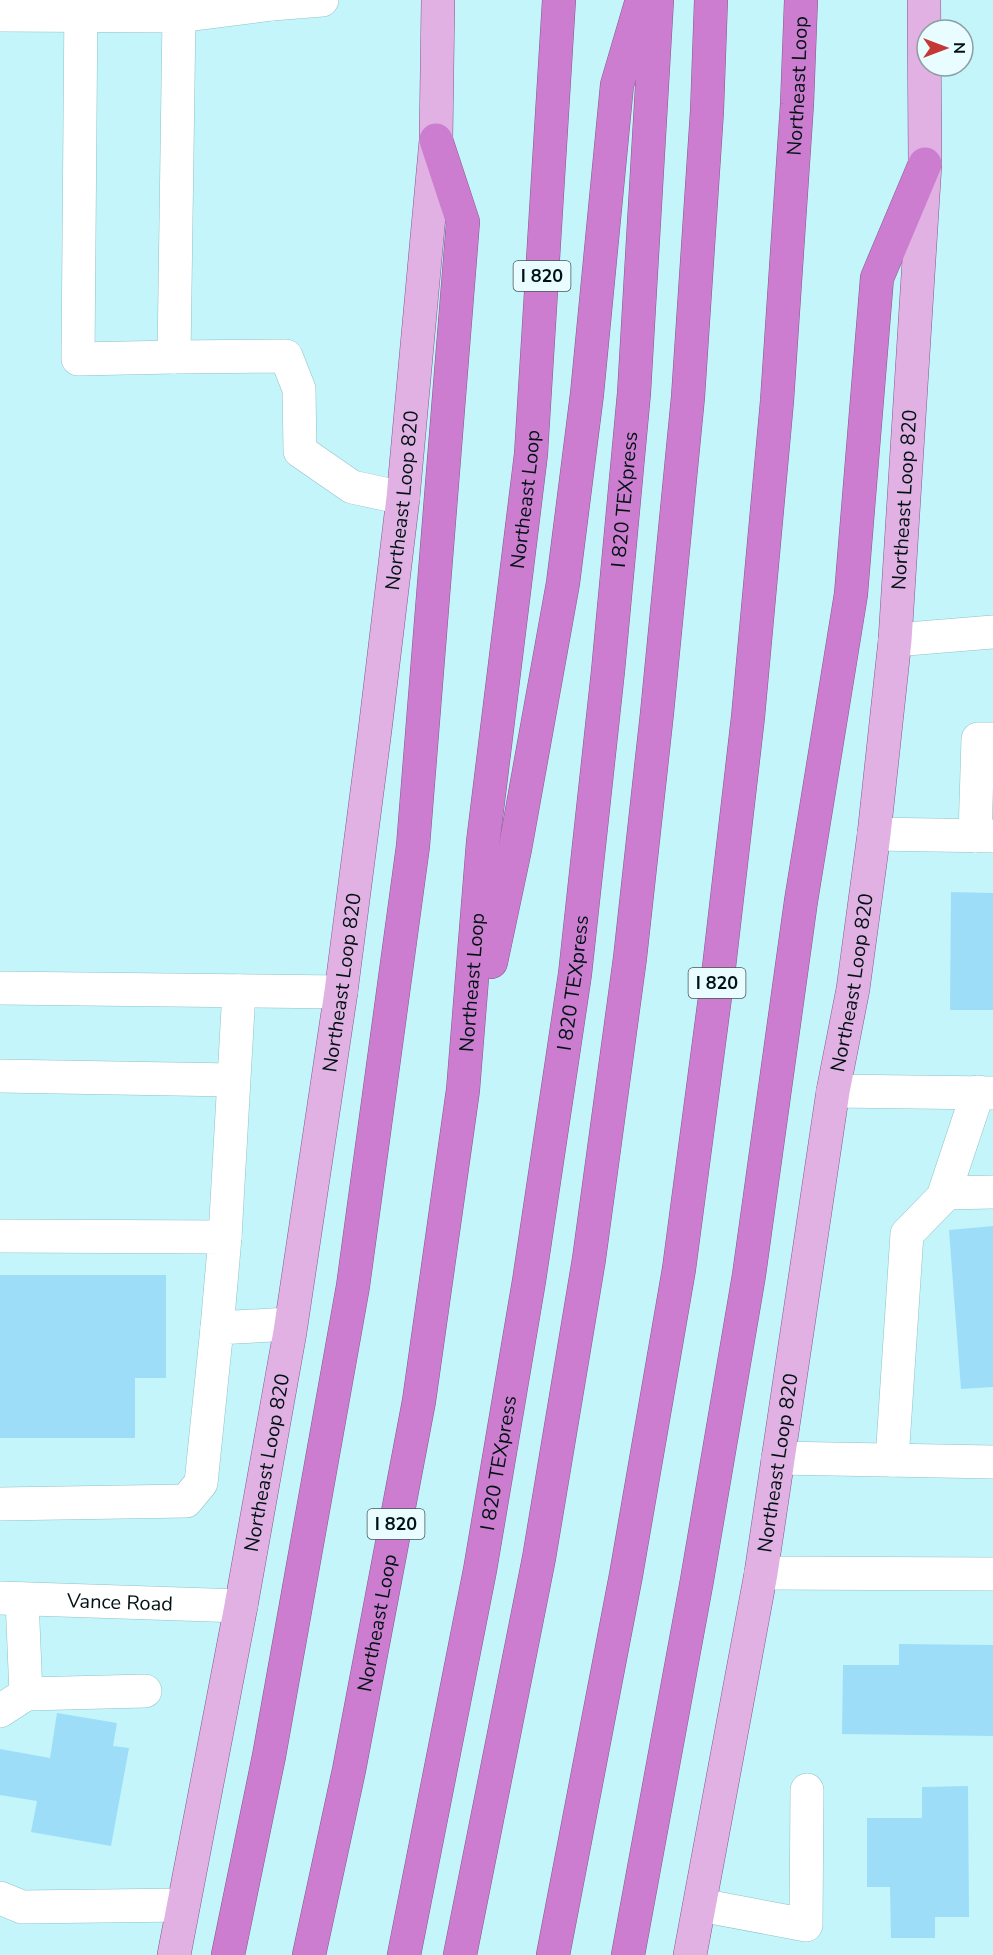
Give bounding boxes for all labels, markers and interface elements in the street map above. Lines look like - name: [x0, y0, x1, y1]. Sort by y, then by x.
- street label: Northeast Loop: [781, 16, 814, 156]
- north arrow: [915, 18, 975, 78]
- text: N: [948, 42, 970, 54]
- road number: I 820: [514, 261, 570, 291]
- street label: Northeast Loop 820: [379, 409, 425, 592]
- street label: Northeast Loop 820: [885, 409, 924, 591]
- street label: Northeast Loop: [504, 429, 546, 570]
- street label: I 820 TEXpress: [605, 430, 644, 569]
- street label: Northeast Loop 820: [316, 891, 368, 1074]
- street label: Northeast Loop 820: [824, 892, 880, 1074]
- street label: Northeast Loop: [453, 912, 491, 1053]
- street label: I 820 TEXpress: [551, 914, 595, 1052]
- road number: I 820: [688, 968, 746, 998]
- street label: Northeast Loop 820: [238, 1371, 296, 1554]
- street label: Northeast Loop 820: [751, 1371, 805, 1554]
- street label: I 820 TEXpress: [474, 1393, 523, 1533]
- road number: I 820: [368, 1509, 424, 1539]
- street label: Northeast Loop: [351, 1552, 404, 1694]
- street label: Vance Road: [65, 1587, 173, 1618]

